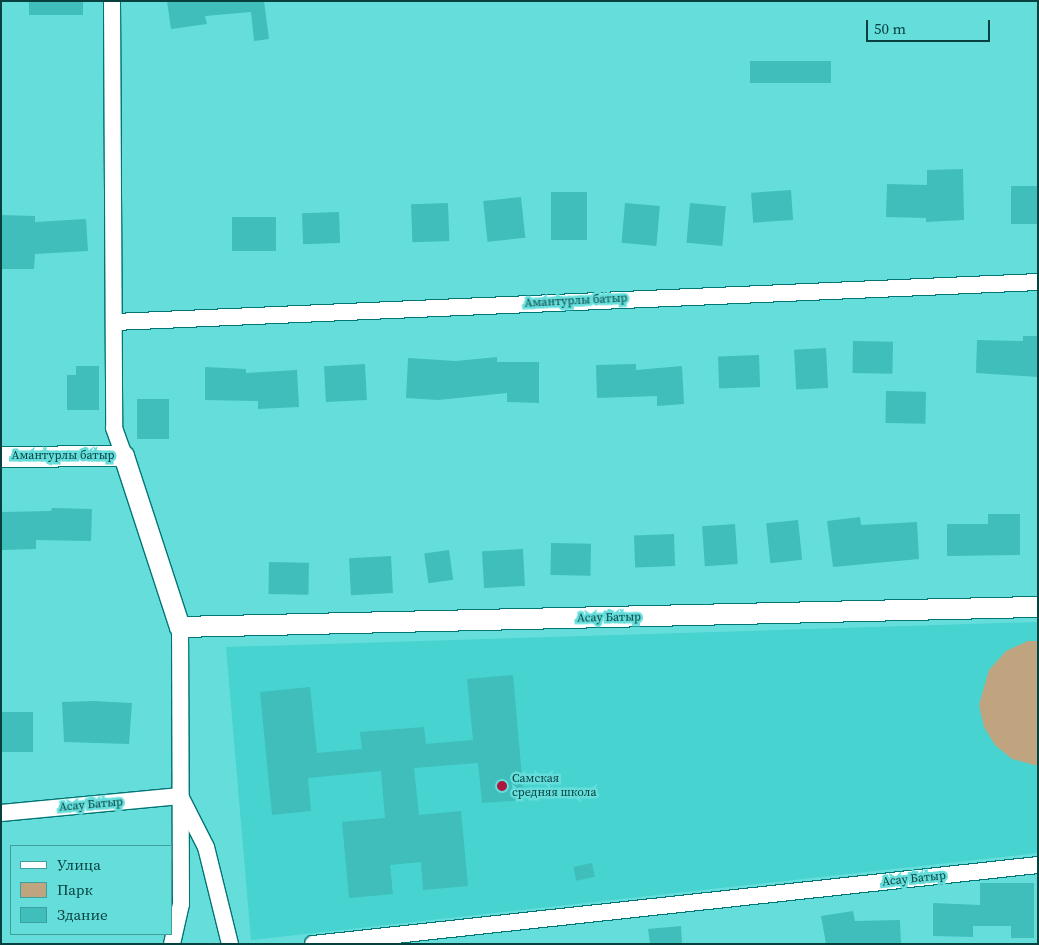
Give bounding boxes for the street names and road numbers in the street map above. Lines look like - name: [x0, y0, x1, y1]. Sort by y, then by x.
- street label: Амантурлы батыр: [524, 291, 628, 311]
- street label: Амантурлы батыр: [11, 449, 115, 463]
- street label: Асау Батыр: [577, 610, 641, 626]
- street label: Асау Батыр: [58, 795, 124, 815]
- street label: Асау Батыр: [881, 868, 947, 890]

